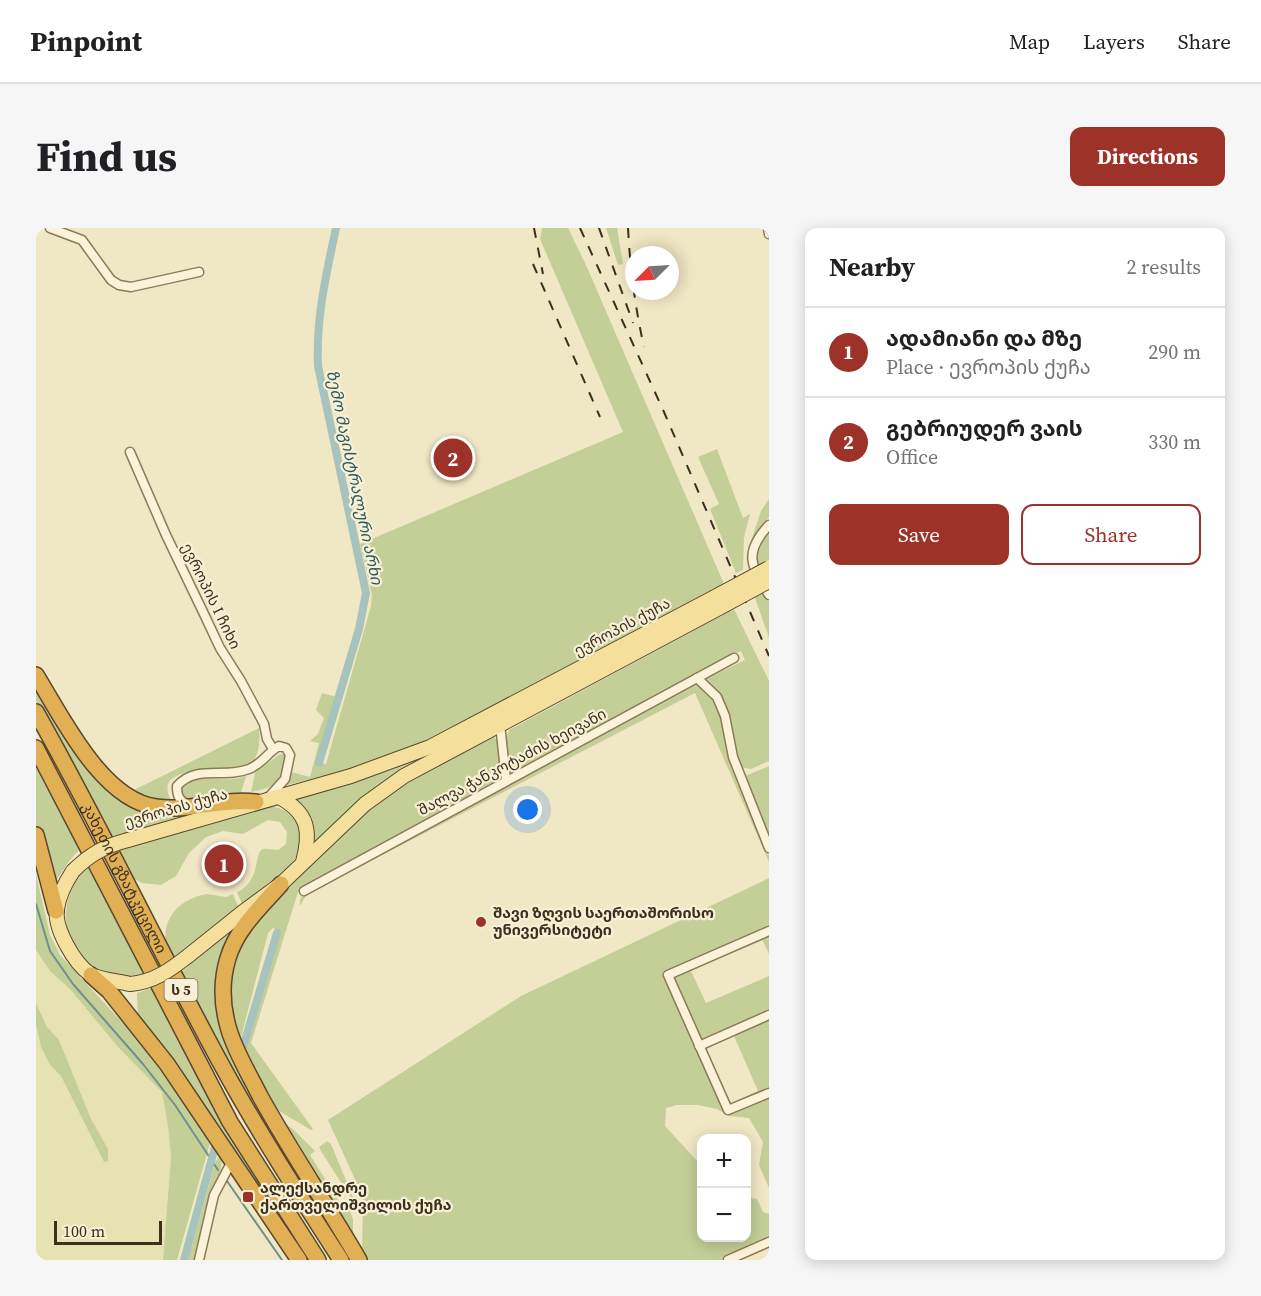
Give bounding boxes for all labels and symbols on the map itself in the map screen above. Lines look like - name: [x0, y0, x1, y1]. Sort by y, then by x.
- north arrow: [625, 246, 679, 300]
- water label: ზემო მაგისტრალური არხი: [322, 368, 389, 587]
- pin: 2: [434, 436, 472, 480]
- street label: ევროპის I ჩიხი: [177, 539, 246, 652]
- street label: ევროპის ქუჩა: [570, 592, 674, 661]
- street label: შალვა ჭანკოტაძის ხეივანი: [414, 703, 610, 820]
- street label: ევროპის ქუჩა: [122, 783, 230, 832]
- your location: [513, 795, 542, 824]
- street label: კახეთის გზატკეცილი: [77, 799, 172, 957]
- pin: 1: [204, 842, 243, 886]
- place label: შავი ზღვის საერთაშორისო უნივერსიტეტი: [493, 902, 714, 940]
- marker: შავი ზღვის საერთაშორისო უნივერსიტეტი: [474, 915, 488, 929]
- road number: ს 5: [164, 979, 198, 1001]
- place label: ალექსანდრე ქართველიშვილის ქუჩა: [260, 1177, 452, 1215]
- marker: ალექსანდრე ქართველიშვილის ქუჩა: [241, 1190, 255, 1204]
- scale bar: [54, 1218, 162, 1246]

